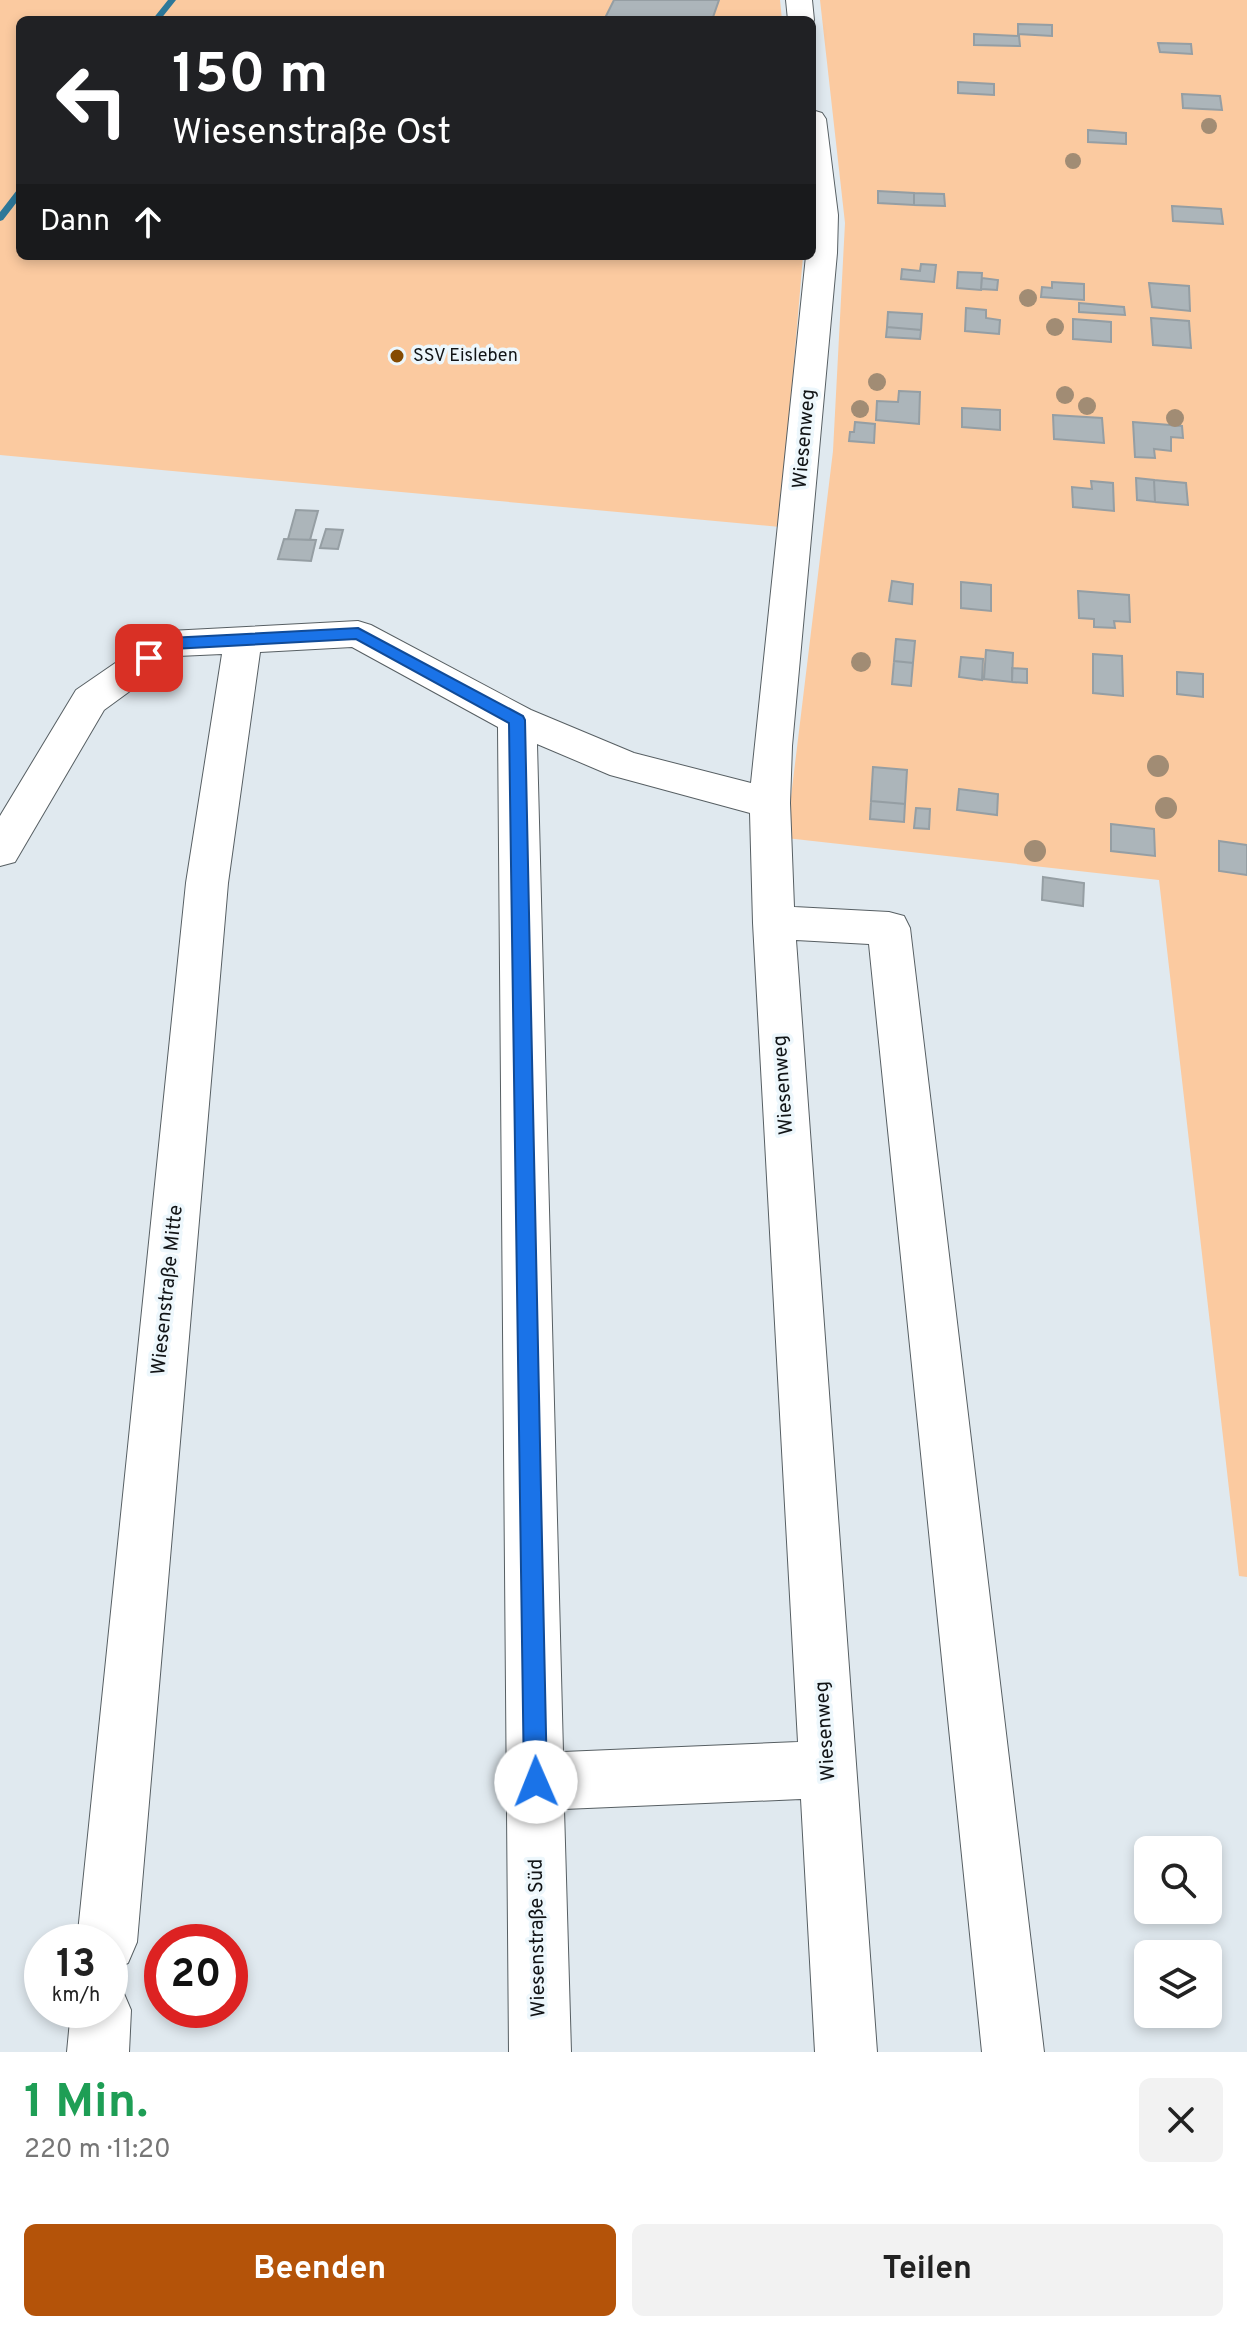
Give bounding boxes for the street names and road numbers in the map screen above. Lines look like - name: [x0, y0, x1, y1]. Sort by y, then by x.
- street label: Wiesenweg: [788, 388, 822, 490]
- street label: Wiesenweg: [768, 1034, 800, 1136]
- street label: Wiesenstraße Mitte: [146, 1204, 190, 1376]
- street label: Wiesenweg: [810, 1680, 842, 1782]
- street label: Wiesenstraße Süd: [524, 1858, 552, 2018]

